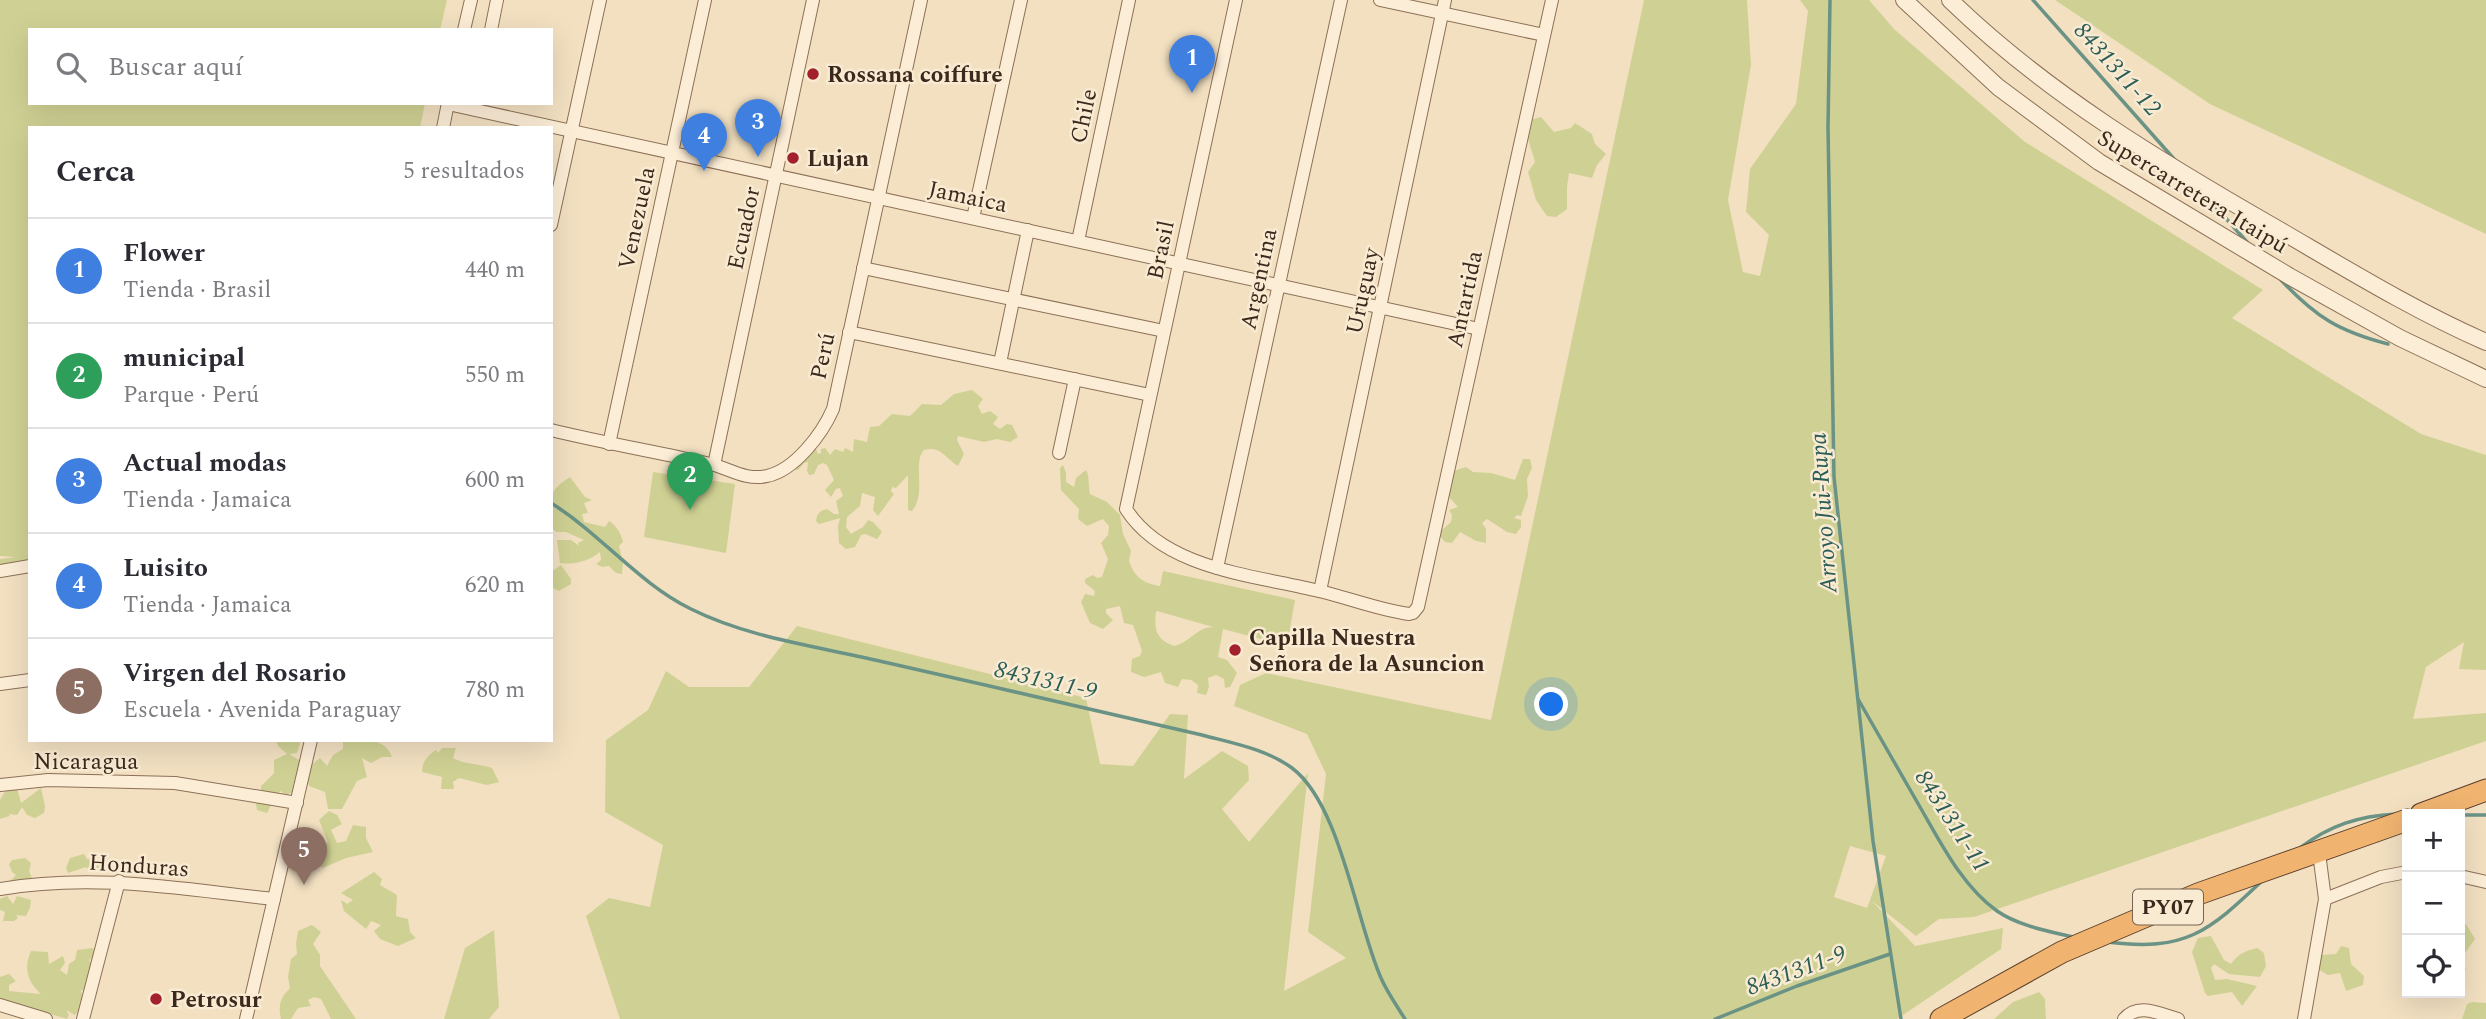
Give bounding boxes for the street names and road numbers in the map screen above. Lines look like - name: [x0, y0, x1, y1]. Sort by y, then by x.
- street label: Chile: [1062, 86, 1107, 147]
- street label: Supercarretera Itaipú: [2090, 121, 2294, 263]
- street label: Venezuela: [609, 163, 665, 273]
- street label: Jamaica: [925, 172, 1010, 223]
- street label: Ecuador: [719, 183, 770, 273]
- street label: Brasil: [1138, 218, 1185, 283]
- street label: Argentina: [1232, 225, 1287, 333]
- street label: Uruguay: [1337, 244, 1390, 338]
- street label: Antartida: [1438, 247, 1493, 351]
- street label: Perú: [801, 329, 846, 383]
- street label: Nicaragua: [33, 745, 139, 780]
- street label: Honduras: [87, 846, 190, 887]
- road number: PY07: [2133, 890, 2203, 925]

